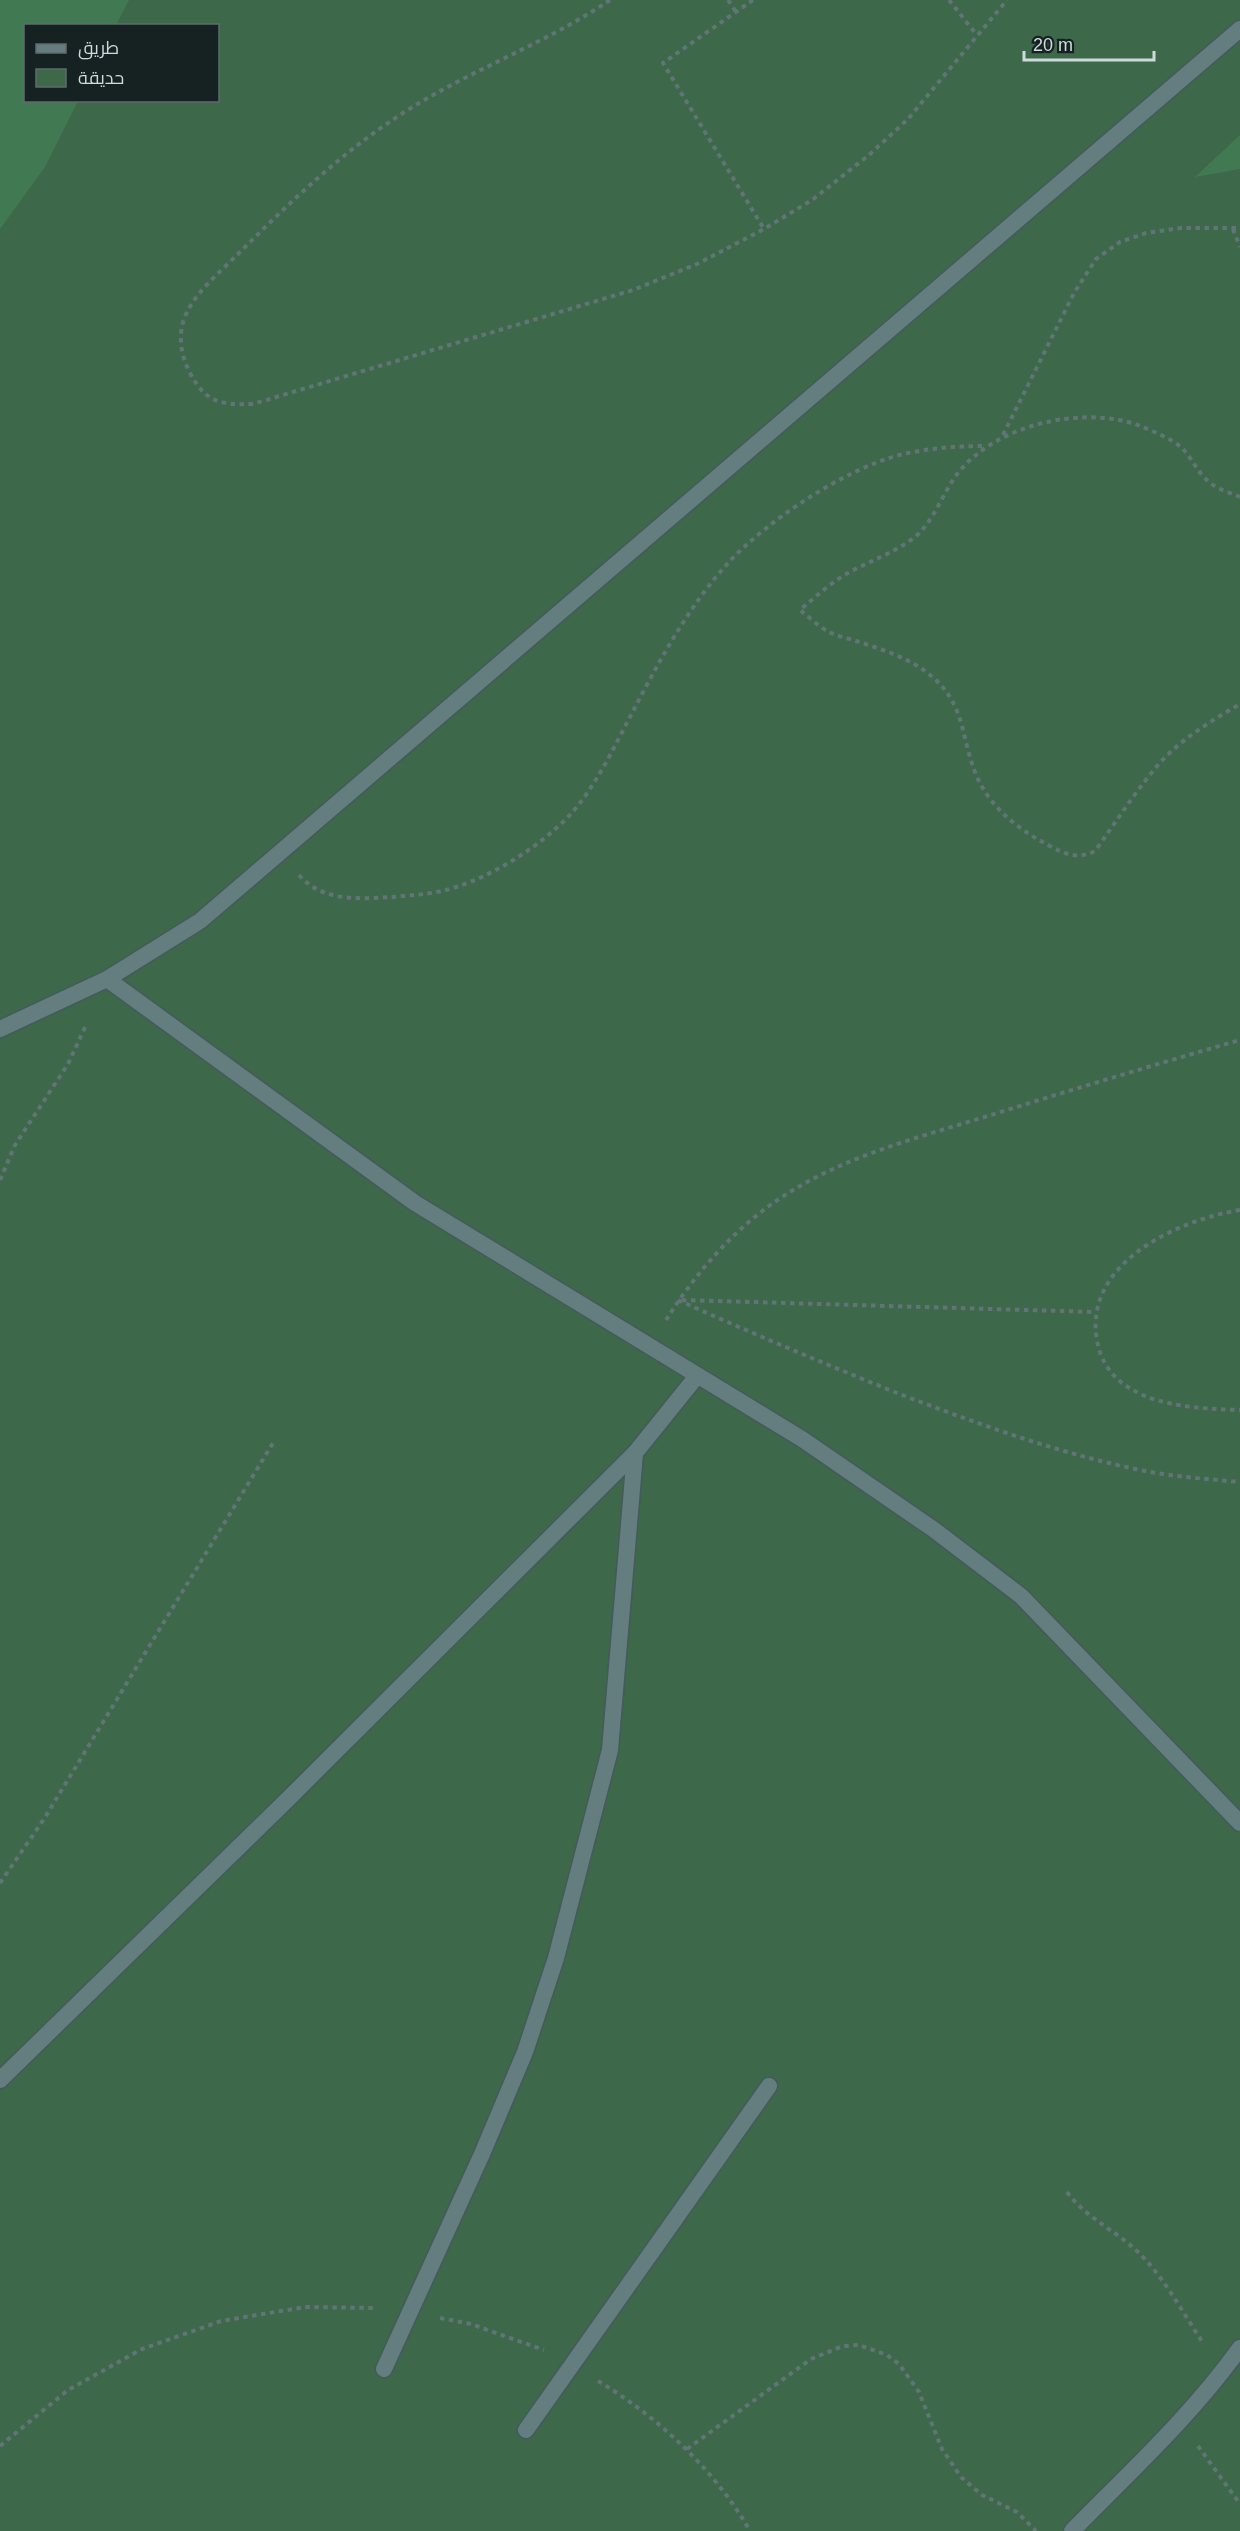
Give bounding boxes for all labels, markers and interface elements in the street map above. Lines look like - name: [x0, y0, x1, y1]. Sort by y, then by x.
- legend: [24, 24, 219, 102]
- scale bar: [1024, 24, 1154, 62]
- text: 20 m: [1033, 35, 1073, 55]
- text: طريق: [78, 38, 119, 60]
- text: حديقة: [78, 68, 124, 88]

